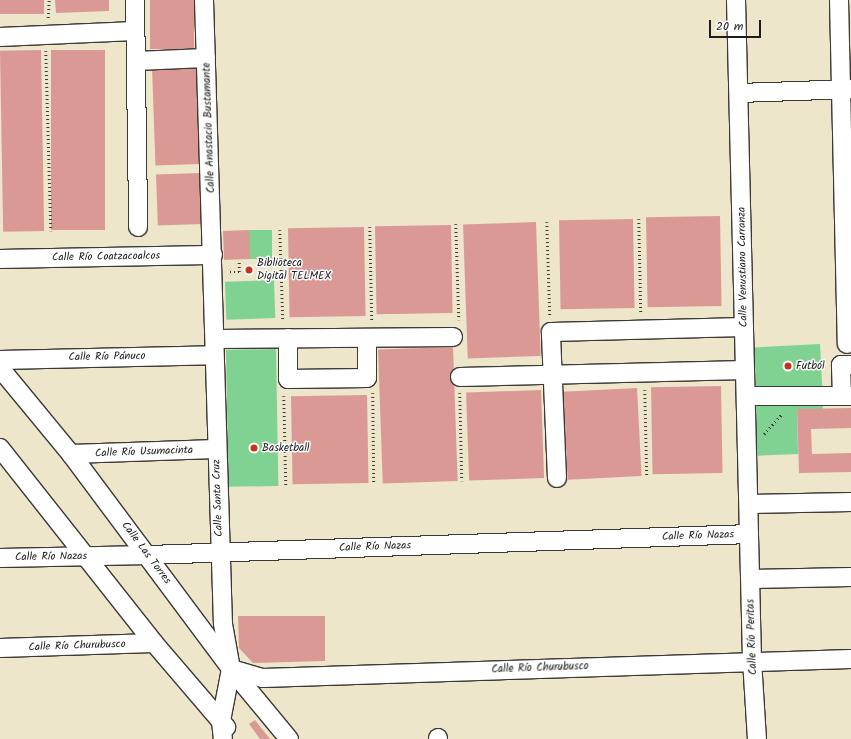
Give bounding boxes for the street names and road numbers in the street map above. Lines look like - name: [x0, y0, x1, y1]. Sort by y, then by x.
- street label: Calle Anastacio Bustamante: [200, 63, 218, 193]
- street label: Calle Venustiano Carranza: [735, 207, 751, 327]
- street label: Calle Río Coatzacoalcos: [52, 249, 160, 265]
- street label: Calle Río Pánuco: [68, 350, 146, 364]
- street label: Calle Río Usumacinta: [95, 444, 193, 460]
- street label: Calle Santa Cruz: [210, 459, 226, 537]
- street label: Calle Las Torres: [118, 519, 174, 587]
- street label: Calle Río Nazas: [662, 528, 734, 544]
- street label: Calle Río Nazas: [339, 539, 411, 555]
- street label: Calle Río Nazas: [15, 550, 87, 564]
- street label: Calle Río Peritas: [744, 599, 760, 675]
- street label: Calle Río Churubusco: [28, 638, 126, 654]
- street label: Calle Río Churubusco: [491, 660, 589, 676]

